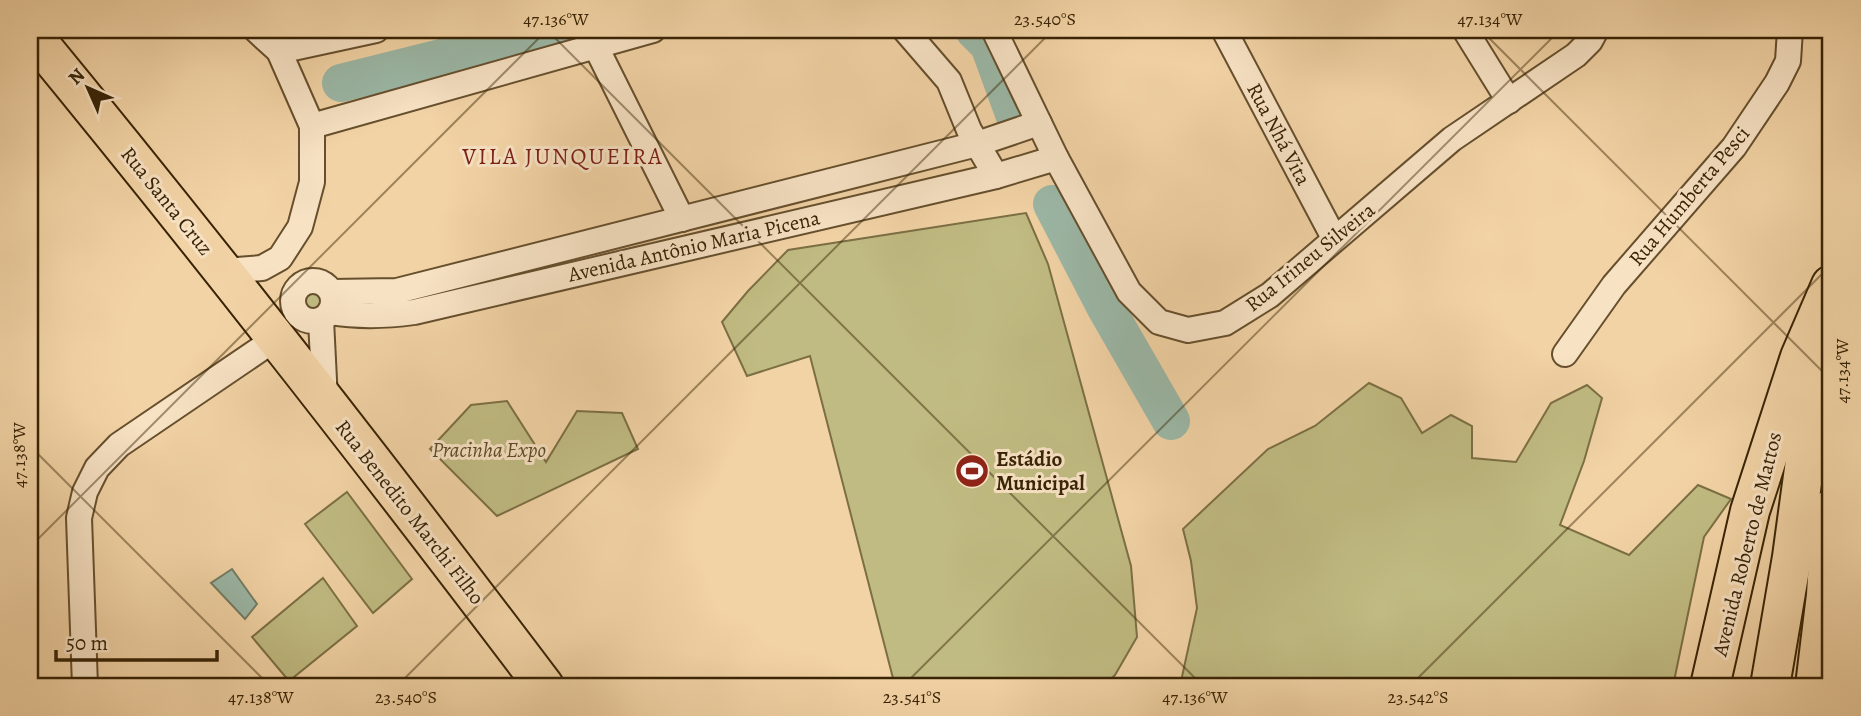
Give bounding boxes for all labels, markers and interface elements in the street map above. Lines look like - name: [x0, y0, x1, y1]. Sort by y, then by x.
- text: 47.136°W: [523, 7, 589, 31]
- text: 23.540°S: [1014, 7, 1076, 31]
- text: 47.134°W: [1457, 7, 1523, 31]
- north arrow: [52, 52, 122, 122]
- text: N: [63, 62, 91, 91]
- street label: Rua Nhá Vita: [1240, 78, 1318, 190]
- street label: Rua Humberta Pesci: [1622, 120, 1756, 272]
- street label: Rua Santa Cruz: [115, 141, 219, 261]
- district label: VILA JUNQUEIRA: [461, 141, 664, 172]
- street label: Rua Irineu Silveira: [1239, 196, 1381, 318]
- street label: Avenida Antônio Maria Picena: [564, 203, 823, 289]
- text: 47.134°W: [1830, 338, 1854, 404]
- street label: Rua Benedito Marchi Filho: [329, 414, 491, 610]
- text: 47.138°W: [7, 422, 31, 488]
- street label: Avenida Roberto de Mattos: [1705, 429, 1788, 660]
- park label: Pracinha Expo: [432, 436, 546, 464]
- place label: Estádio Municipal: [996, 445, 1085, 497]
- sports icon: Estádio Municipal: [953, 452, 991, 490]
- scale bar: [56, 618, 217, 662]
- text: 50 m: [66, 629, 108, 657]
- text: 47.138°W: [228, 685, 294, 709]
- text: 23.540°S: [375, 685, 437, 709]
- text: 23.541°S: [883, 685, 941, 709]
- text: 47.136°W: [1162, 685, 1228, 709]
- text: 23.542°S: [1388, 685, 1448, 709]

